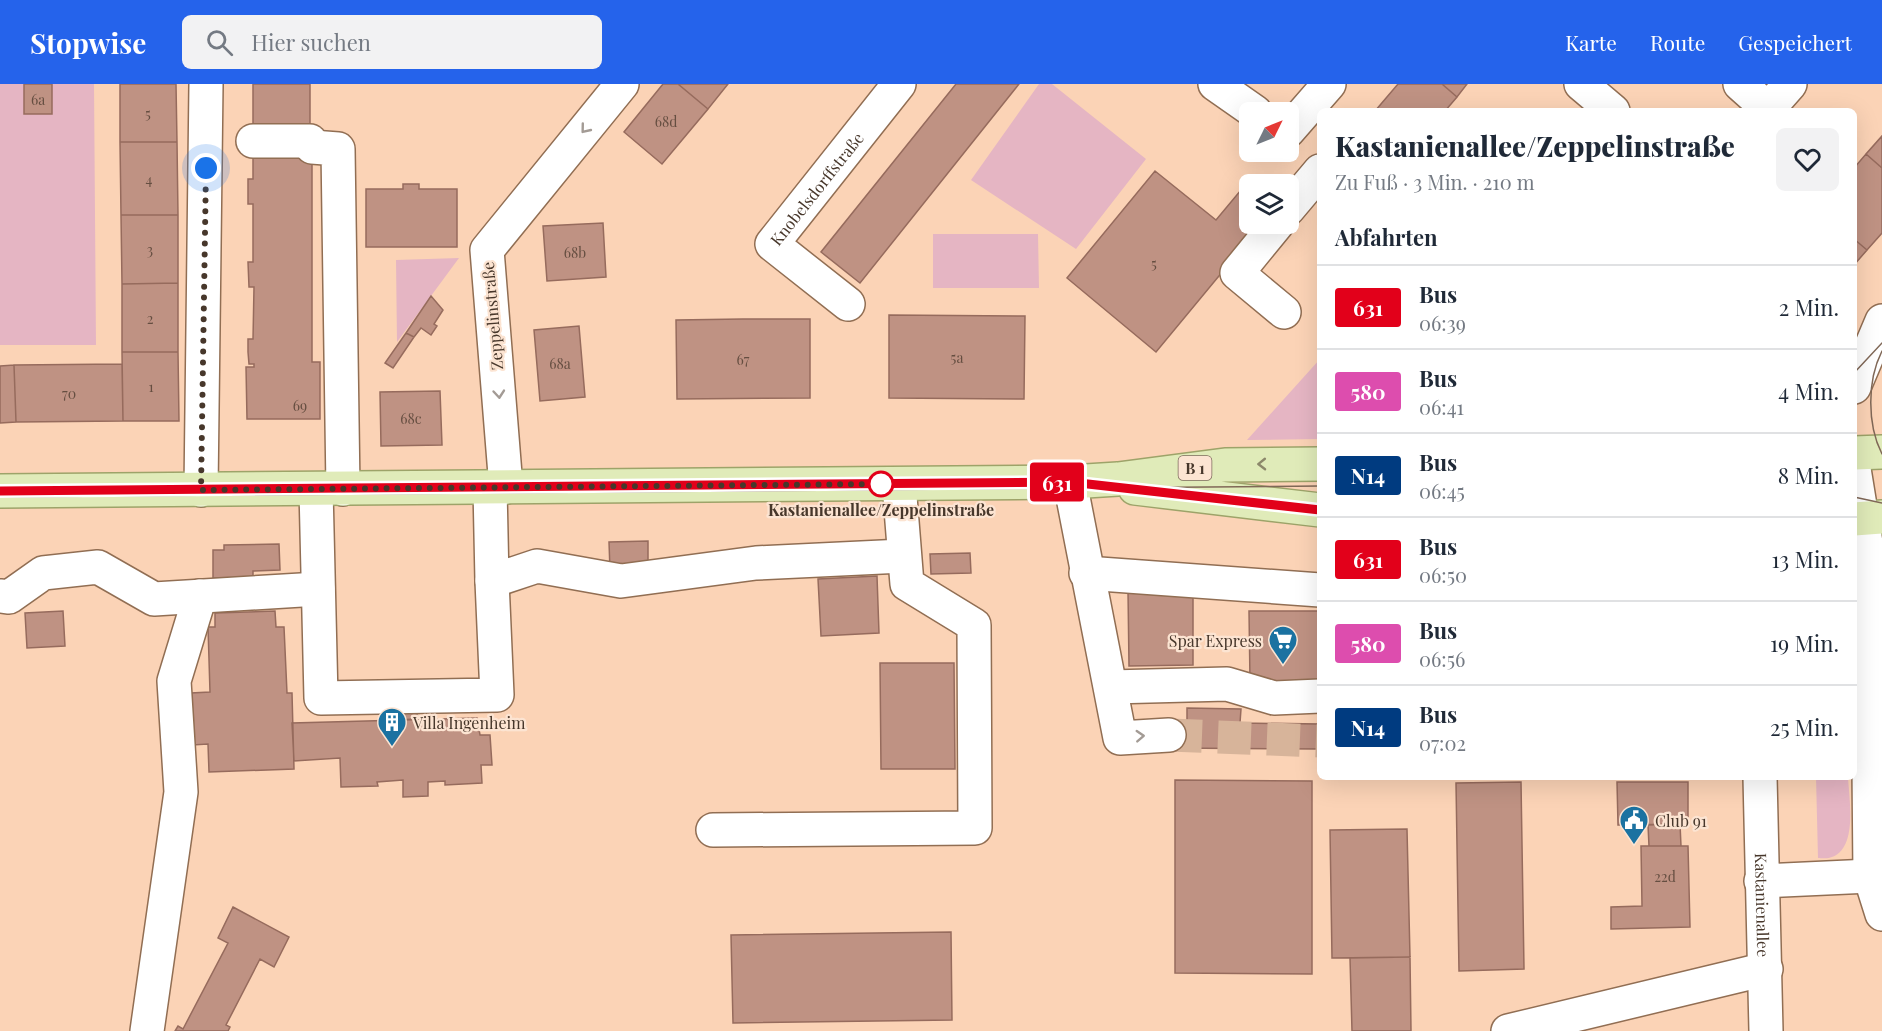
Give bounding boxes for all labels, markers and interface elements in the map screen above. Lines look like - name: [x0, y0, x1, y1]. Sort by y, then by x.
- search box: [182, 15, 602, 69]
- text: Stopwise: [30, 24, 146, 61]
- icon: search: [203, 26, 236, 59]
- text: Hier suchen: [251, 27, 371, 57]
- text: Karte: [1565, 28, 1617, 56]
- text: Route: [1650, 28, 1705, 56]
- text: Gespeichert: [1738, 28, 1852, 56]
- house number: 6a: [31, 90, 45, 109]
- north arrow: [1239, 102, 1299, 162]
- map controls: [1239, 102, 1299, 234]
- house number: 5: [145, 104, 151, 123]
- house number: 68d: [655, 112, 677, 131]
- one-way arrow: [581, 122, 592, 133]
- street label: Knobelsdorffstraße: [765, 127, 868, 249]
- text: Kastanienallee/Zeppelinstraße: [1335, 127, 1735, 164]
- button: heart: [1776, 128, 1839, 191]
- your location: [191, 153, 221, 183]
- text: Zu Fuß · 3 Min. · 210 m: [1335, 168, 1534, 195]
- house number: 4: [146, 170, 153, 189]
- button: layers: [1239, 174, 1299, 234]
- text: Abfahrten: [1335, 222, 1438, 252]
- house number: 3: [147, 240, 153, 259]
- house number: 68b: [564, 243, 586, 262]
- house number: 5: [1151, 254, 1157, 273]
- street label: Zeppelinstraße: [477, 261, 507, 371]
- text: Bus: [1419, 279, 1457, 309]
- text: 2 Min.: [1779, 292, 1839, 322]
- text: 631: [1353, 293, 1383, 321]
- house number: 2: [147, 309, 154, 328]
- text: 06:39: [1419, 309, 1466, 336]
- house number: 5a: [951, 348, 963, 367]
- house number: 67: [737, 350, 750, 369]
- house number: 68a: [549, 354, 571, 373]
- text: Bus: [1419, 363, 1457, 393]
- text: 4 Min.: [1778, 376, 1839, 406]
- house number: 1: [148, 377, 154, 396]
- text: 580: [1351, 377, 1385, 405]
- house number: 70: [62, 384, 76, 403]
- one-way arrow: [492, 389, 505, 398]
- text: 06:41: [1419, 393, 1464, 420]
- house number: 69: [293, 396, 307, 415]
- house number: 68c: [400, 409, 422, 428]
- text: Bus: [1419, 447, 1457, 477]
- road number: B 1: [1178, 456, 1212, 480]
- one-way arrow: [1257, 458, 1266, 470]
- text: 8 Min.: [1778, 460, 1839, 490]
- text: N14: [1351, 461, 1385, 489]
- line badge: 631: [1022, 462, 1092, 502]
- text: 631: [1042, 468, 1072, 496]
- marker: Kastanienallee/Zeppelinstraße: [868, 471, 894, 497]
- text: 06:45: [1419, 477, 1465, 504]
- place label: Kastanienallee/Zeppelinstraße: [768, 499, 994, 520]
- text: Bus: [1419, 531, 1457, 561]
- text: 13 Min.: [1772, 544, 1839, 574]
- text: 631: [1353, 545, 1383, 573]
- text: 06:50: [1419, 561, 1467, 588]
- text: Bus: [1419, 615, 1457, 645]
- supermarket icon: Spar Express: [1267, 624, 1299, 666]
- text: 19 Min.: [1770, 628, 1839, 658]
- text: 580: [1351, 629, 1385, 657]
- place label: Spar Express: [1169, 630, 1262, 651]
- text: 06:56: [1419, 645, 1465, 672]
- text: Bus: [1419, 699, 1457, 729]
- building icon: Villa Ingenheim: [376, 706, 408, 748]
- place label: Villa Ingenheim: [412, 712, 525, 733]
- text: 25 Min.: [1770, 712, 1839, 742]
- text: N14: [1351, 713, 1385, 741]
- text: 07:02: [1419, 729, 1466, 756]
- one-way arrow: [1135, 730, 1144, 743]
- public building icon: Club 91: [1618, 804, 1650, 846]
- place label: Club 91: [1655, 810, 1707, 831]
- street label: Kastanienallee: [1751, 853, 1775, 957]
- house number: 22d: [1654, 867, 1676, 886]

